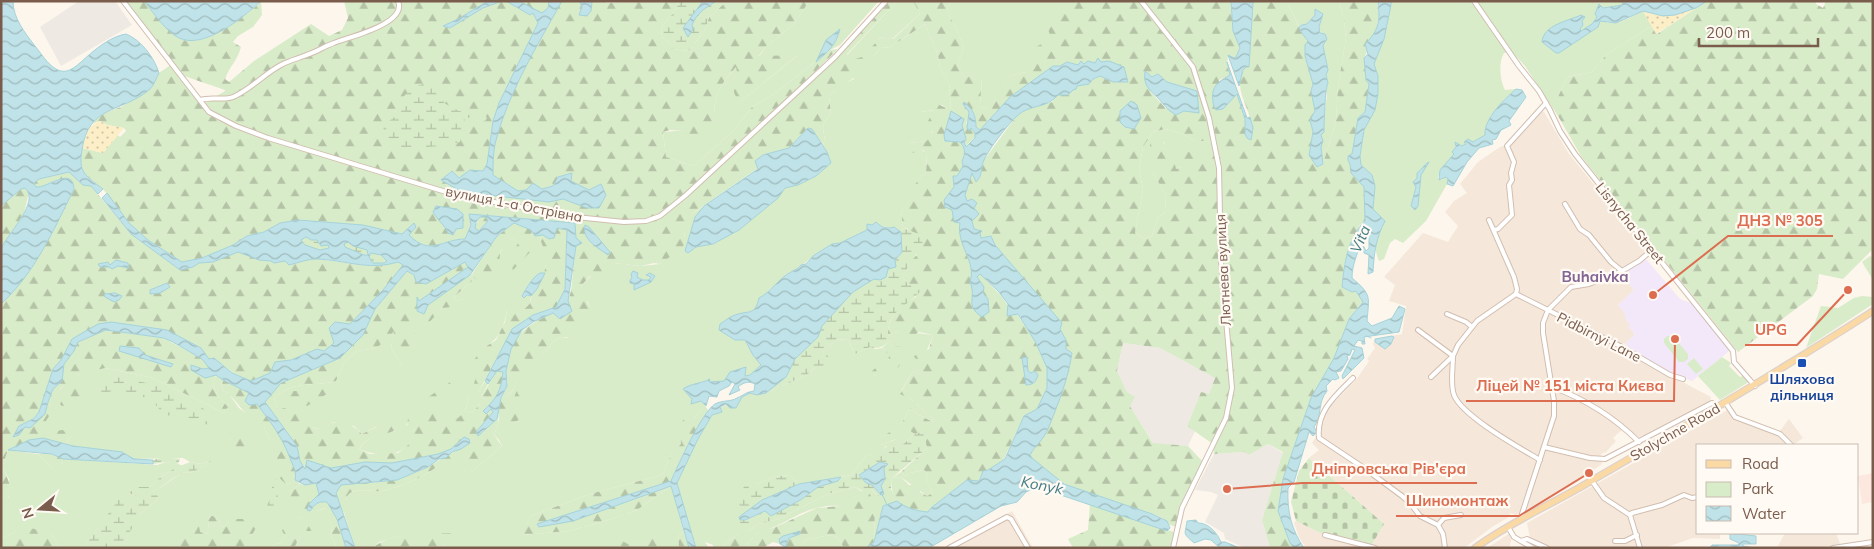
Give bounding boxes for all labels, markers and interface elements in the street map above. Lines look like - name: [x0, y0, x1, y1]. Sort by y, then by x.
- scale bar: [1699, 15, 1818, 47]
- text: 200 m: [1706, 23, 1750, 42]
- street label: Lisnycha Street: [1592, 179, 1668, 267]
- street label: вулиця 1-а Острівна: [444, 182, 584, 226]
- callout: ДНЗ № 305: [1728, 206, 1833, 236]
- text: ДНЗ № 305: [1737, 211, 1823, 230]
- street label: Лютнева вулиця: [1211, 214, 1235, 326]
- water label: Vita: [1346, 222, 1374, 256]
- district label: Buhaivka: [1561, 267, 1629, 286]
- street label: Pidbirnyi Lane: [1554, 308, 1644, 366]
- callout: UPG: [1745, 315, 1797, 345]
- text: UPG: [1755, 320, 1787, 339]
- marker: Шляхова дільниця: [1796, 357, 1808, 369]
- place label: Шляхова дільниця: [1769, 370, 1835, 404]
- callout: Ліцей № 151 міста Києва: [1466, 371, 1674, 401]
- text: Ліцей № 151 міста Києва: [1476, 376, 1664, 395]
- street label: Stolychne Road: [1627, 399, 1723, 465]
- legend: [1696, 444, 1859, 534]
- callout: Дніпровська Рів'єра: [1302, 453, 1477, 483]
- text: Road: [1742, 454, 1779, 473]
- text: Дніпровська Рів'єра: [1312, 459, 1466, 478]
- water label: Konyk: [1019, 472, 1066, 499]
- text: Park: [1742, 479, 1774, 498]
- north arrow: [15, 484, 65, 534]
- callout: Шиномонтаж: [1396, 486, 1519, 516]
- text: Шиномонтаж: [1406, 491, 1508, 510]
- text: Water: [1742, 504, 1786, 523]
- text: N: [17, 505, 38, 521]

